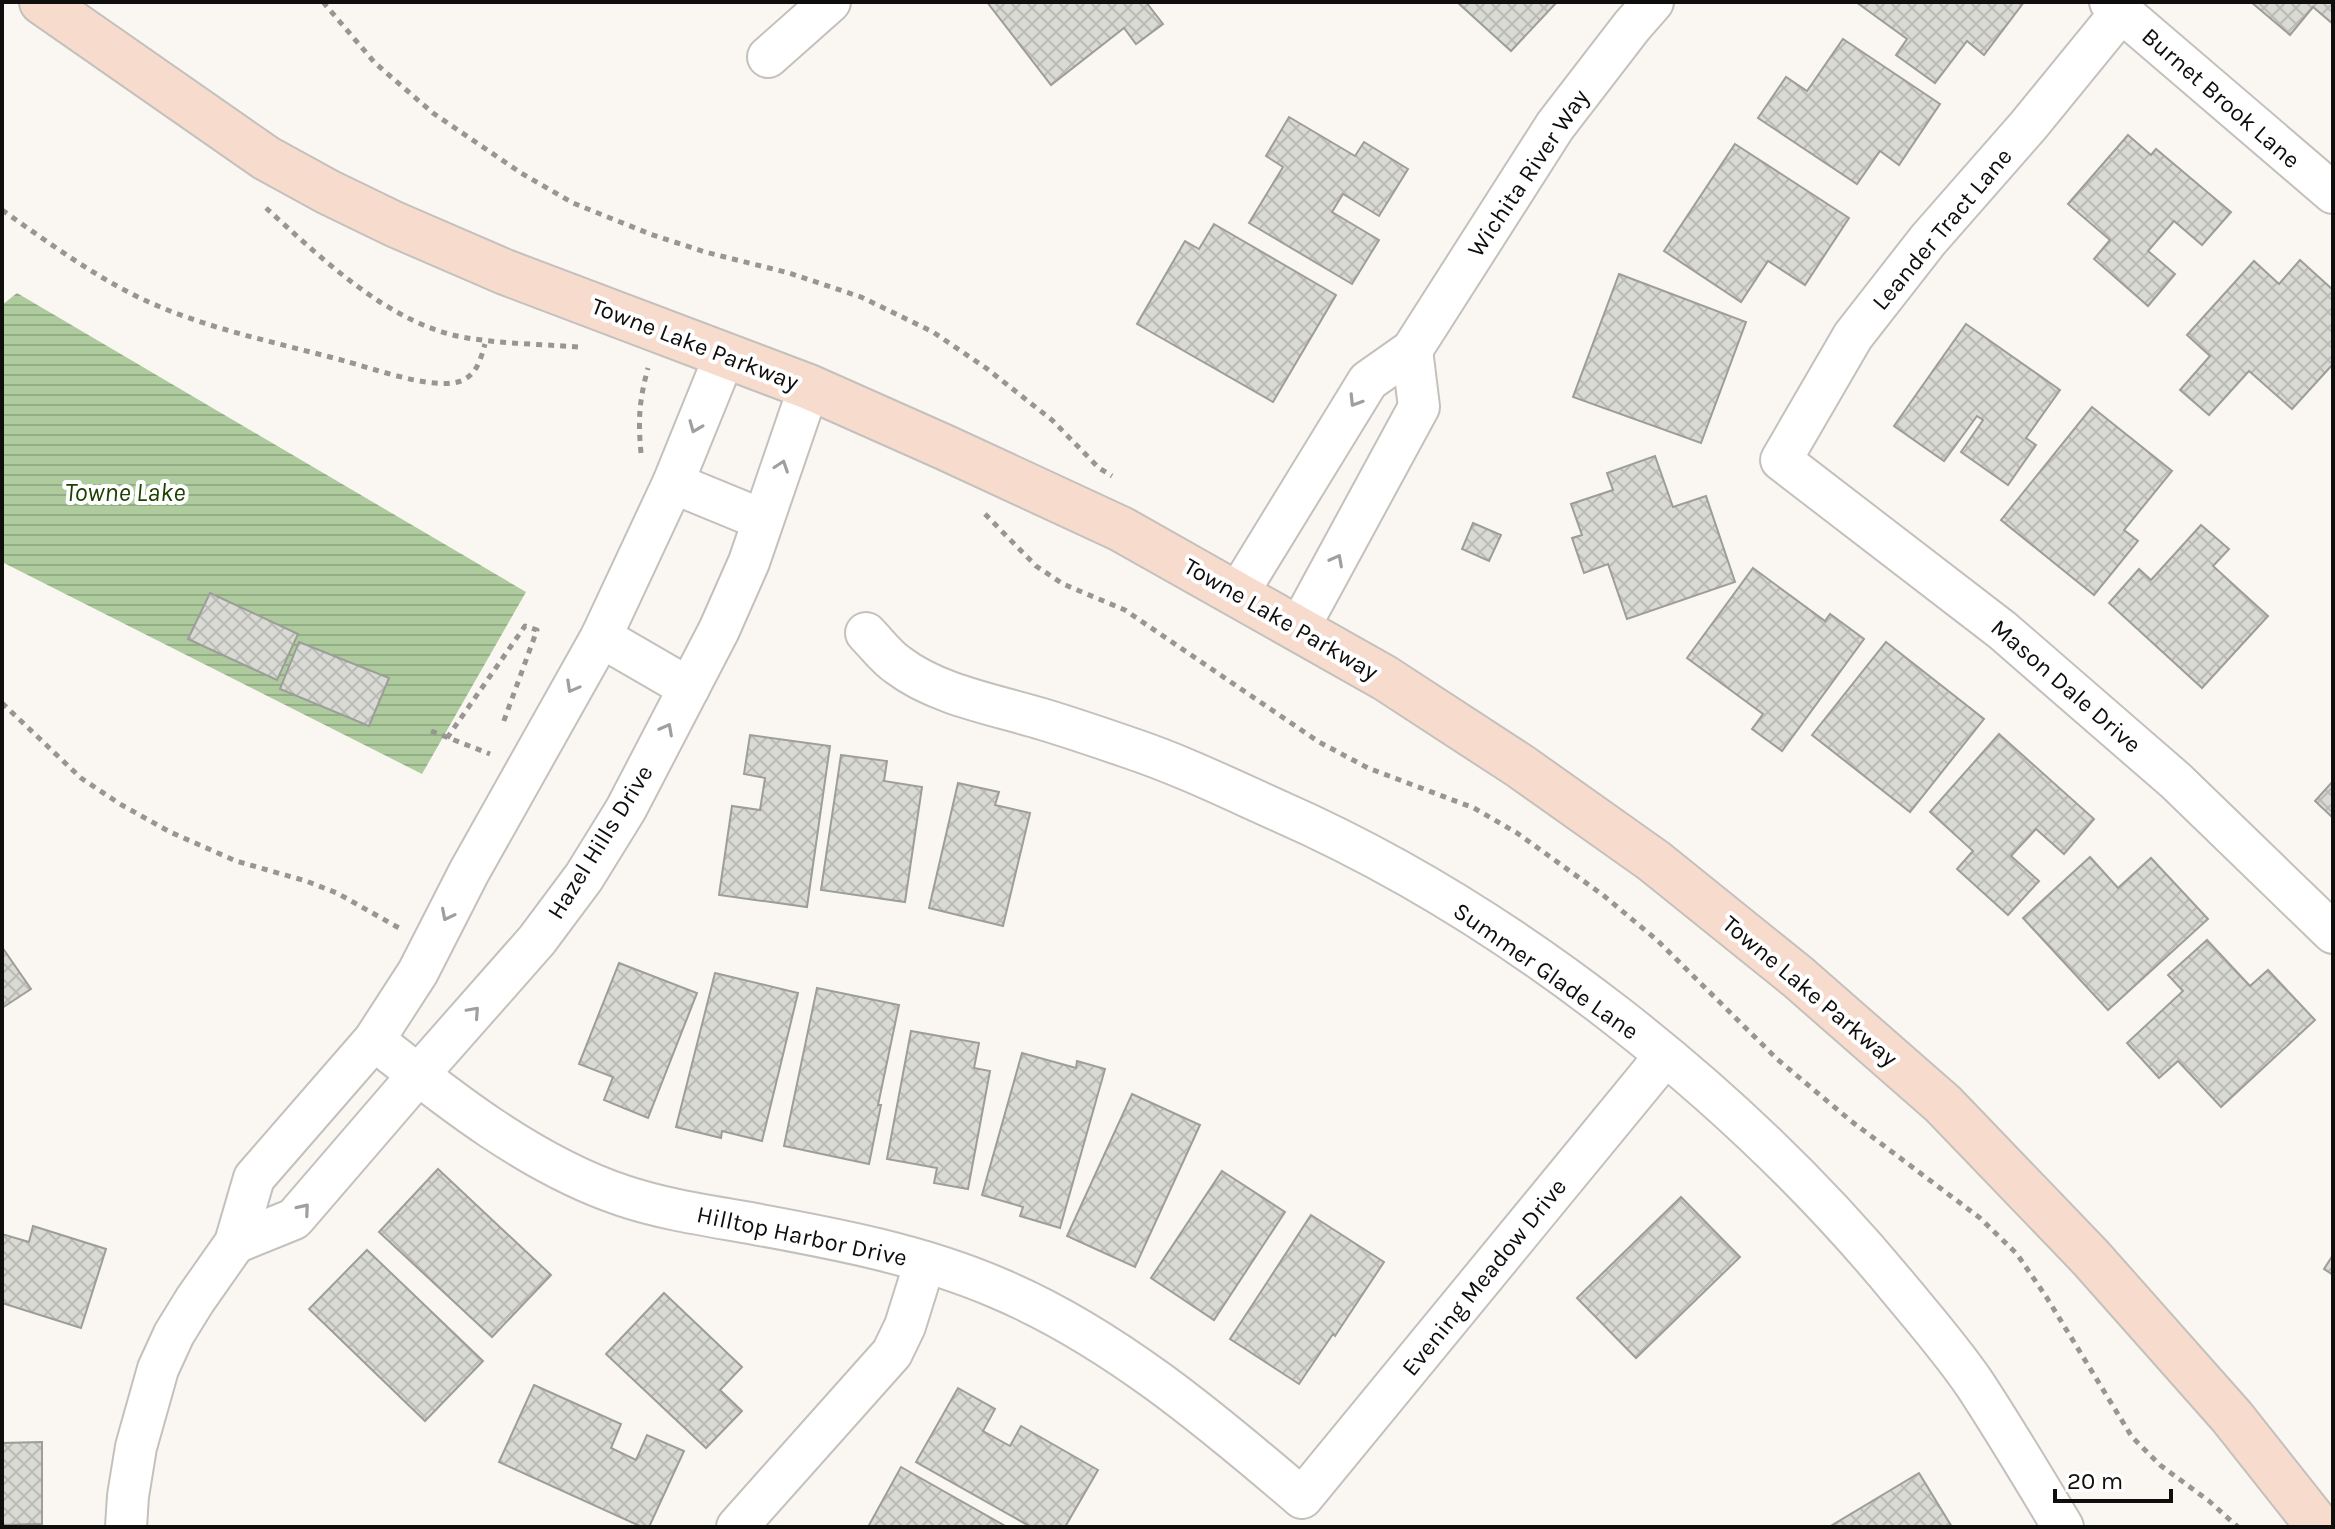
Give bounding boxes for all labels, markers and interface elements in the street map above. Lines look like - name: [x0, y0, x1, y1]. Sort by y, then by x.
- street label: Burnet Brook Lane: [2136, 22, 2306, 174]
- street label: Wichita River Way: [1462, 84, 1594, 262]
- street label: Leander Tract Lane: [1866, 142, 2018, 316]
- street label: Towne Lake Parkway: [587, 292, 803, 396]
- one-way arrow: [1350, 392, 1365, 407]
- one-way arrow: [688, 419, 705, 433]
- one-way arrow: [772, 460, 788, 474]
- water label: Towne Lake: [65, 477, 185, 508]
- street label: Towne Lake Parkway: [1179, 552, 1383, 686]
- one-way arrow: [1327, 553, 1342, 568]
- street label: Mason Dale Drive: [1985, 613, 2147, 759]
- one-way arrow: [566, 678, 582, 693]
- one-way arrow: [658, 723, 673, 738]
- street label: Hazel Hills Drive: [541, 760, 659, 924]
- street label: Summer Glade Lane: [1448, 897, 1644, 1045]
- one-way arrow: [441, 906, 457, 921]
- street label: Towne Lake Parkway: [1717, 910, 1903, 1072]
- one-way arrow: [464, 1006, 478, 1021]
- street label: Evening Meadow Drive: [1396, 1173, 1572, 1381]
- street label: Hilltop Harbor Drive: [694, 1200, 910, 1272]
- one-way arrow: [294, 1203, 309, 1218]
- scale bar: [2055, 1453, 2171, 1503]
- text: 20 m: [2067, 1467, 2123, 1495]

